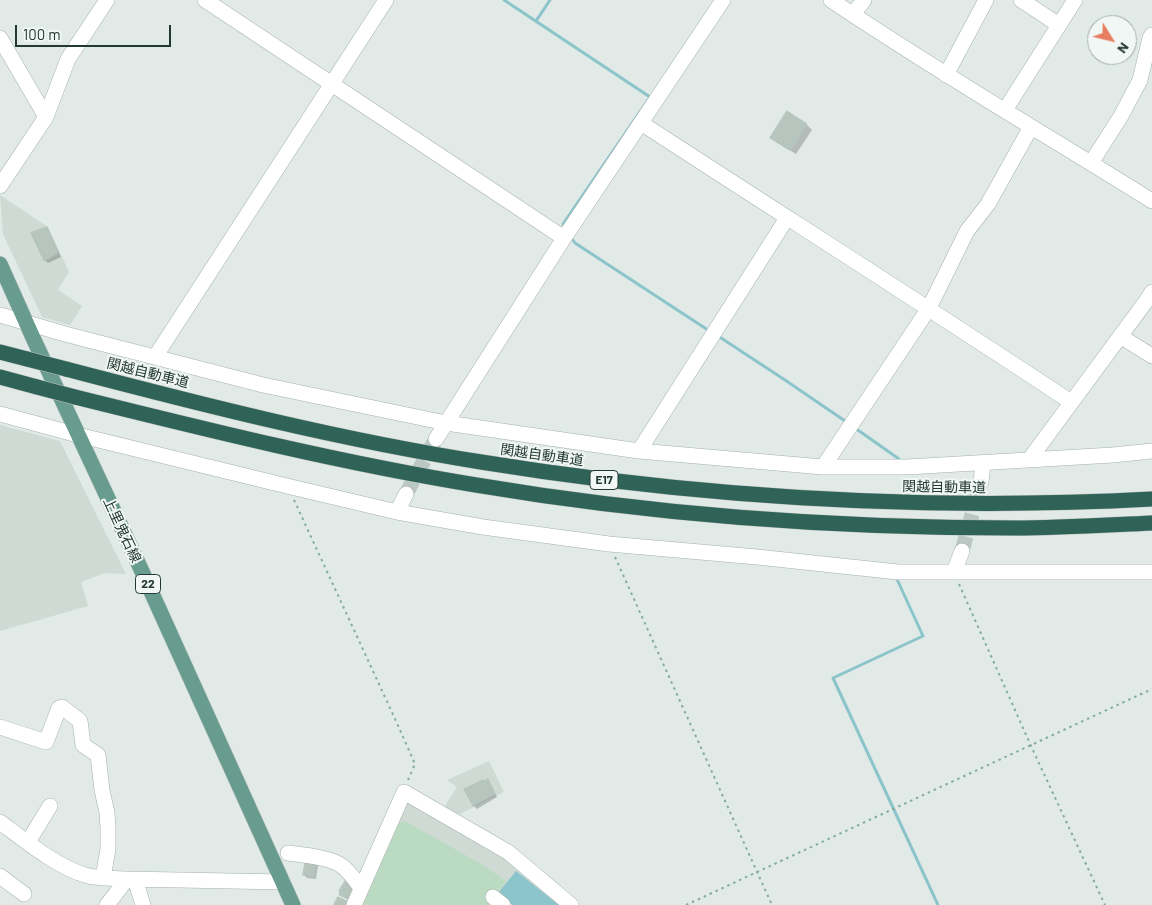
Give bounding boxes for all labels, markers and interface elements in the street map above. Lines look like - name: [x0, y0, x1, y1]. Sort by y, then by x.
- scale bar: [18, 15, 174, 47]
- north arrow: [1087, 15, 1137, 65]
- text: 100 m: [23, 25, 61, 43]
- text: N: [1114, 40, 1133, 57]
- street label: 関越自動車道: [105, 355, 191, 391]
- street label: 関越自動車道: [499, 441, 585, 469]
- road number: E17: [590, 470, 618, 490]
- street label: 関越自動車道: [902, 478, 986, 496]
- street label: 上里鬼石線: [100, 495, 144, 565]
- road number: 22: [136, 574, 160, 594]

